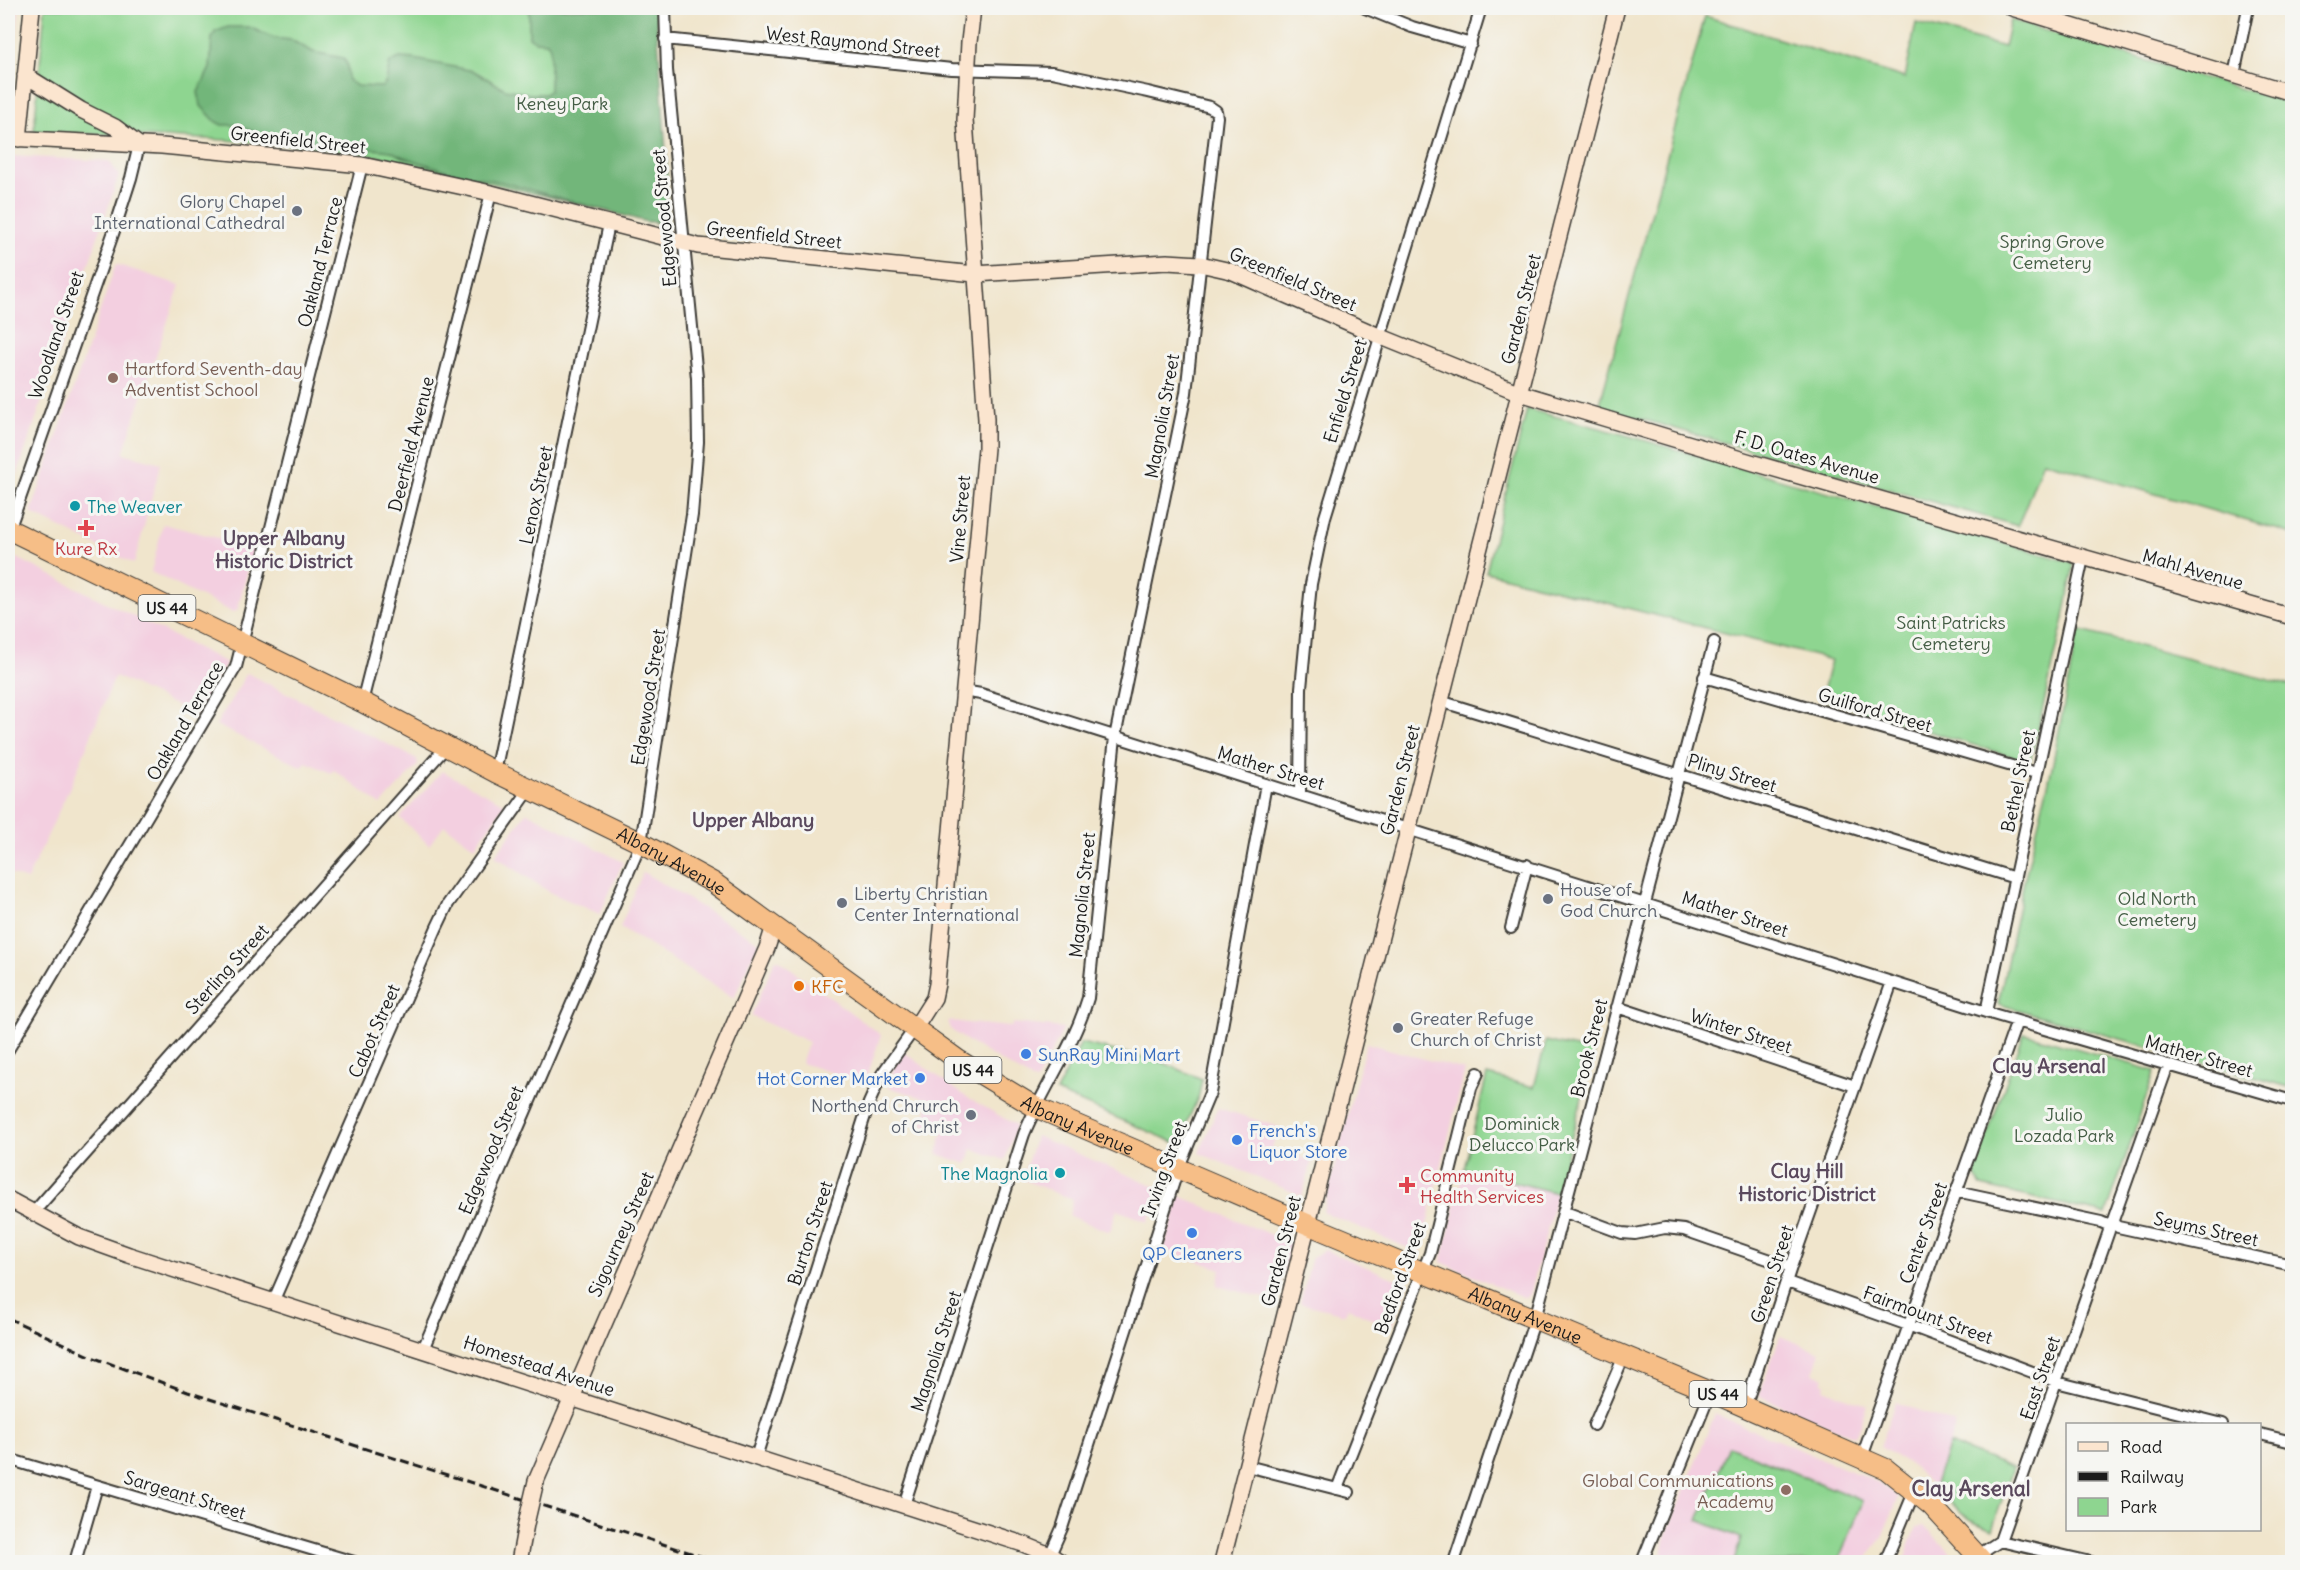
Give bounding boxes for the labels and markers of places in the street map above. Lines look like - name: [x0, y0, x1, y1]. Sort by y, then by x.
- place label: Glory Chapel International Cathedral: [94, 190, 285, 234]
- marker: Glory Chapel International Cathedral: [290, 204, 304, 218]
- place label: Hartford Seventh-day Adventist School: [125, 357, 303, 401]
- marker: Hartford Seventh-day Adventist School: [106, 371, 120, 385]
- place label: The Weaver: [87, 495, 183, 518]
- marker: The Weaver: [68, 499, 82, 513]
- marker: Kure Rx: [79, 521, 93, 535]
- place label: Kure Rx: [55, 537, 117, 560]
- place label: House of God Church: [1560, 878, 1657, 922]
- place label: Liberty Christian Center International: [854, 882, 1019, 926]
- marker: House of God Church: [1541, 892, 1555, 906]
- marker: Liberty Christian Center International: [835, 896, 849, 910]
- place label: KFC: [811, 975, 844, 998]
- marker: KFC: [792, 979, 806, 993]
- place label: Greater Refuge Church of Christ: [1410, 1007, 1542, 1051]
- marker: Greater Refuge Church of Christ: [1391, 1021, 1405, 1035]
- place label: SunRay Mini Mart: [1038, 1043, 1180, 1066]
- marker: SunRay Mini Mart: [1019, 1047, 1033, 1061]
- place label: Hot Corner Market: [757, 1067, 908, 1090]
- marker: Hot Corner Market: [913, 1071, 927, 1085]
- place label: Northend Chrurch of Christ: [811, 1094, 959, 1138]
- marker: Northend Chrurch of Christ: [964, 1108, 978, 1122]
- place label: French's Liquor Store: [1249, 1119, 1347, 1163]
- marker: French's Liquor Store: [1230, 1133, 1244, 1147]
- place label: The Magnolia: [941, 1162, 1048, 1185]
- place label: Community Health Services: [1420, 1164, 1544, 1208]
- marker: The Magnolia: [1053, 1166, 1067, 1180]
- marker: Community Health Services: [1398, 1176, 1416, 1194]
- marker: QP Cleaners: [1185, 1226, 1199, 1240]
- place label: QP Cleaners: [1142, 1242, 1242, 1265]
- place label: Global Communications Academy: [1582, 1469, 1774, 1513]
- marker: Global Communications Academy: [1779, 1483, 1793, 1497]

